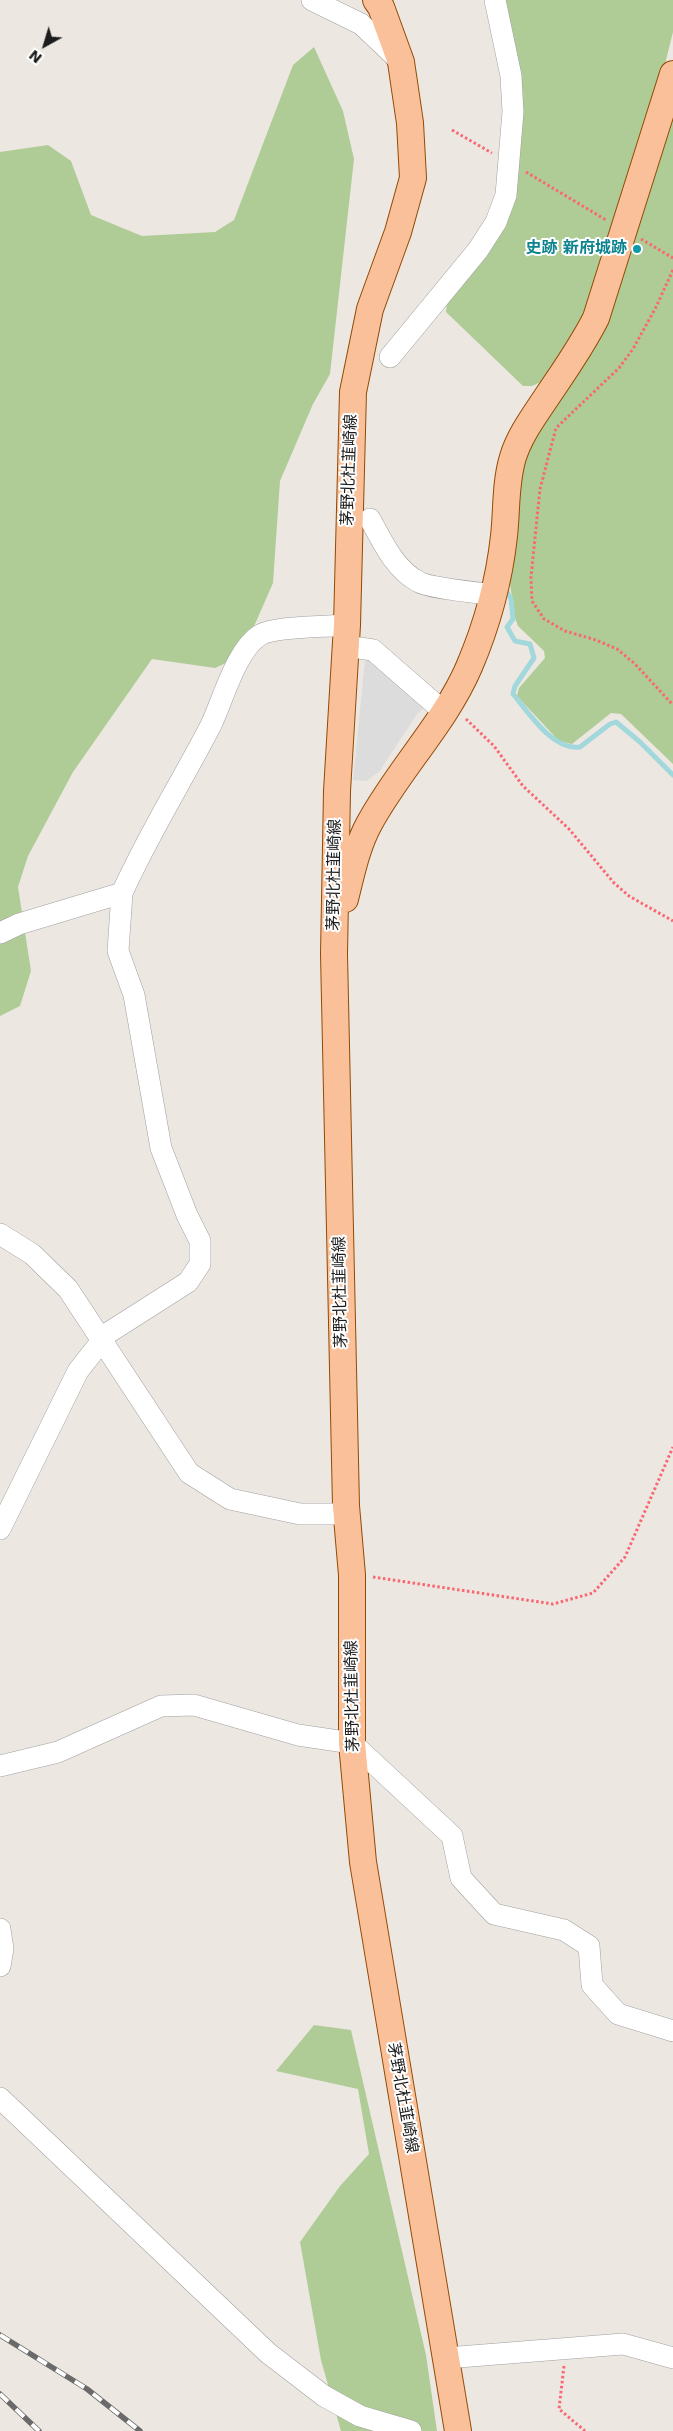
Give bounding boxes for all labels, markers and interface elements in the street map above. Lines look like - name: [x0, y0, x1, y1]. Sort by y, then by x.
- north arrow: [20, 20, 70, 70]
- text: N: [26, 47, 45, 67]
- place label: 史跡 新府城跡: [525, 239, 627, 259]
- marker: 史跡 新府城跡: [631, 243, 643, 255]
- street label: 茅野北杜韮崎線: [338, 414, 362, 526]
- street label: 茅野北杜韮崎線: [324, 819, 346, 931]
- street label: 茅野北杜韮崎線: [330, 1236, 352, 1348]
- street label: 茅野北杜韮崎線: [342, 1640, 364, 1752]
- street label: 茅野北杜韮崎線: [383, 2041, 421, 2155]

